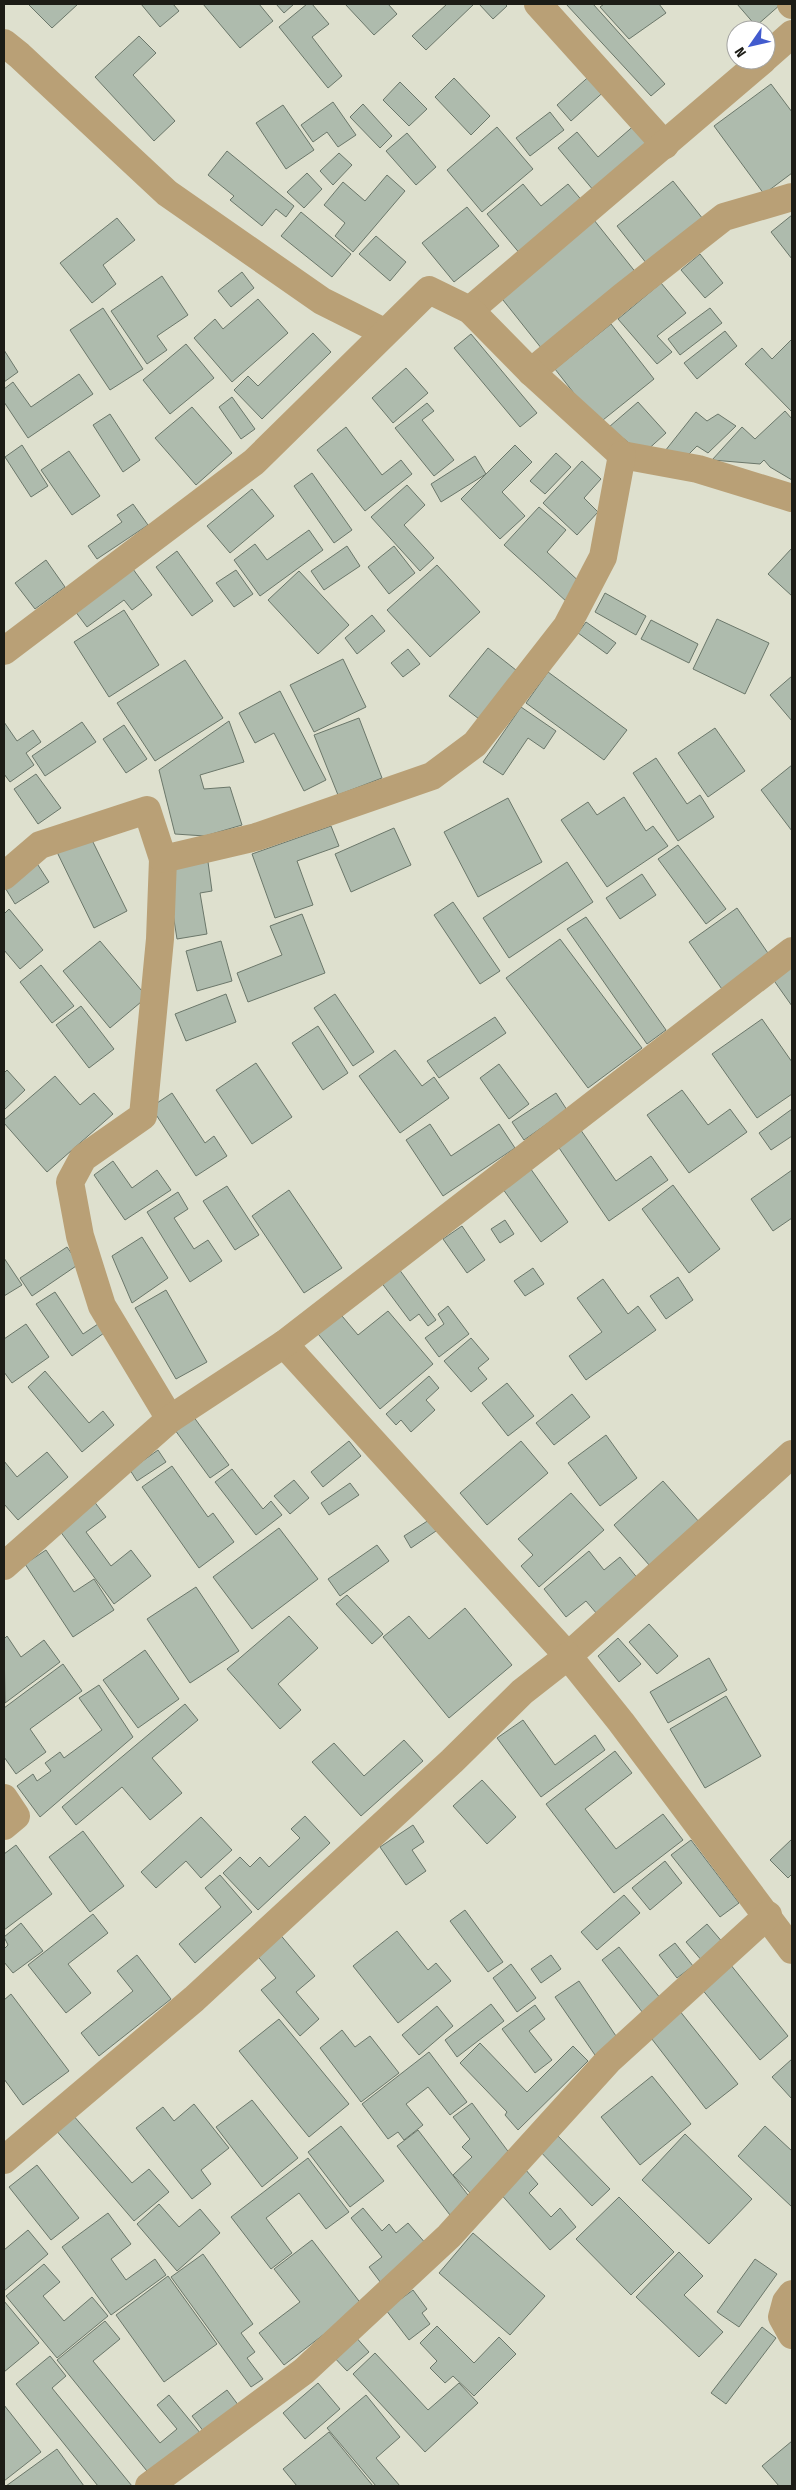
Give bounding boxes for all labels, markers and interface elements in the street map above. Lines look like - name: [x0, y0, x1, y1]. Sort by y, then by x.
- north arrow: [726, 20, 776, 70]
- text: N: [731, 44, 750, 60]

